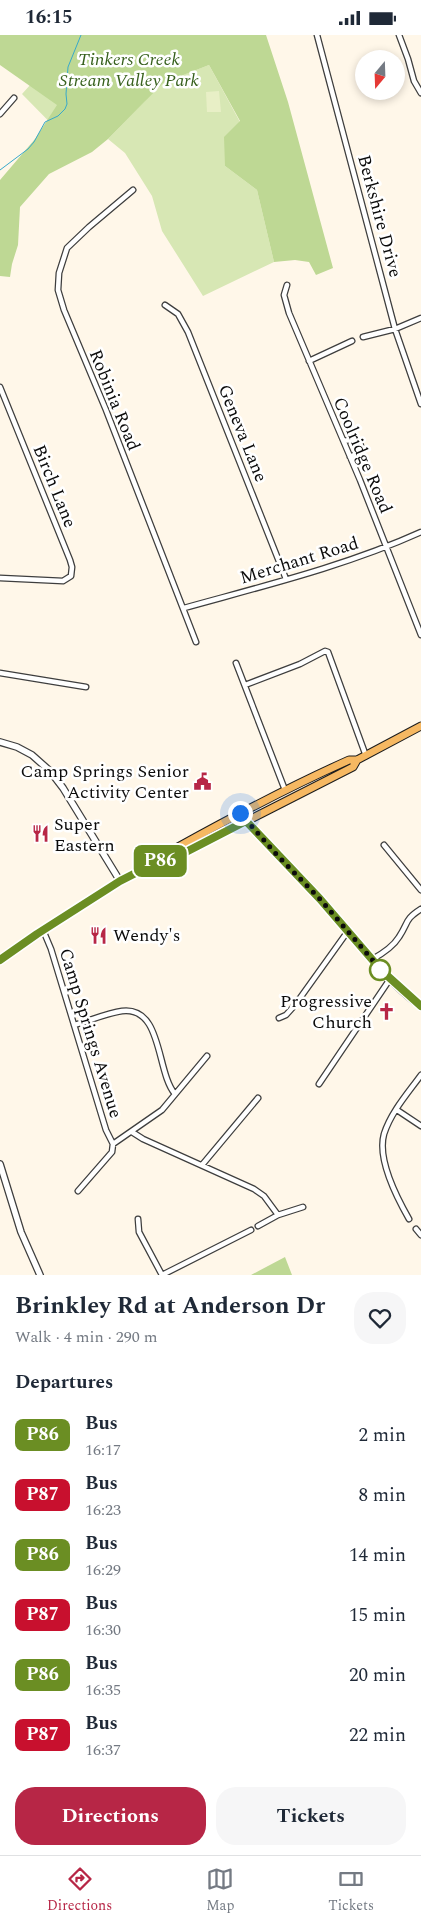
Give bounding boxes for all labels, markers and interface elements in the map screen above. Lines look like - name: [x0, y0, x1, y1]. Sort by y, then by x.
- text: 16:15: [25, 3, 73, 32]
- park label: Tinkers Creek Stream Valley Park: [59, 46, 200, 94]
- north arrow: [355, 50, 405, 100]
- map controls: [355, 50, 405, 100]
- street label: Berkshire Drive: [350, 152, 409, 280]
- street label: Robinia Road: [82, 345, 147, 455]
- street label: Geneva Lane: [211, 380, 274, 486]
- street label: Coolridge Road: [326, 393, 399, 518]
- street label: Birch Lane: [26, 441, 83, 532]
- street label: Merchant Road: [236, 530, 362, 591]
- place label: Camp Springs Senior Activity Center: [21, 758, 189, 806]
- public building icon: Camp Springs Senior Activity Center: [193, 771, 213, 791]
- your location: [228, 801, 253, 826]
- place label: Super Eastern: [54, 811, 115, 859]
- restaurant icon: Super Eastern: [30, 824, 50, 844]
- line badge: P86: [131, 845, 189, 877]
- text: P86: [144, 847, 176, 874]
- place label: Wendy's: [113, 922, 180, 949]
- restaurant icon: Wendy's: [89, 925, 109, 945]
- street label: Camp Springs Avenue: [52, 945, 129, 1121]
- unlabelled marker: [369, 959, 391, 981]
- place label: Progressive Church: [280, 988, 372, 1036]
- church icon: Progressive Church: [376, 1001, 396, 1021]
- text: Brinkley Rd at Anderson Dr: [15, 1288, 325, 1324]
- button: heart: [354, 1292, 406, 1344]
- text: Walk · 4 min · 290 m: [15, 1325, 158, 1349]
- text: Departures: [15, 1368, 113, 1397]
- text: Bus: [85, 1409, 118, 1438]
- text: P86: [26, 1421, 59, 1448]
- text: 2 min: [358, 1421, 406, 1450]
- text: 16:17: [85, 1438, 121, 1462]
- text: Bus: [85, 1469, 118, 1498]
- text: P87: [26, 1481, 59, 1508]
- text: 8 min: [358, 1481, 406, 1510]
- text: 16:23: [85, 1498, 121, 1522]
- text: Bus: [85, 1529, 118, 1558]
- text: P86: [26, 1541, 59, 1568]
- text: 14 min: [349, 1541, 406, 1570]
- text: 16:29: [85, 1558, 121, 1582]
- text: Bus: [85, 1589, 118, 1618]
- text: P87: [26, 1601, 59, 1628]
- text: 15 min: [349, 1601, 406, 1630]
- text: 16:30: [85, 1618, 121, 1642]
- text: Bus: [85, 1649, 118, 1678]
- text: P86: [26, 1661, 59, 1688]
- text: 20 min: [349, 1661, 406, 1690]
- text: 16:35: [85, 1678, 121, 1702]
- text: Bus: [85, 1709, 118, 1738]
- text: P87: [26, 1721, 59, 1748]
- text: 22 min: [349, 1721, 406, 1750]
- text: 16:37: [85, 1738, 121, 1762]
- button: Directions: [15, 1787, 206, 1845]
- button: Tickets: [216, 1787, 406, 1845]
- tab: Directions: [47, 1865, 112, 1916]
- tab: Map: [206, 1865, 234, 1916]
- tab: Tickets: [328, 1865, 374, 1916]

